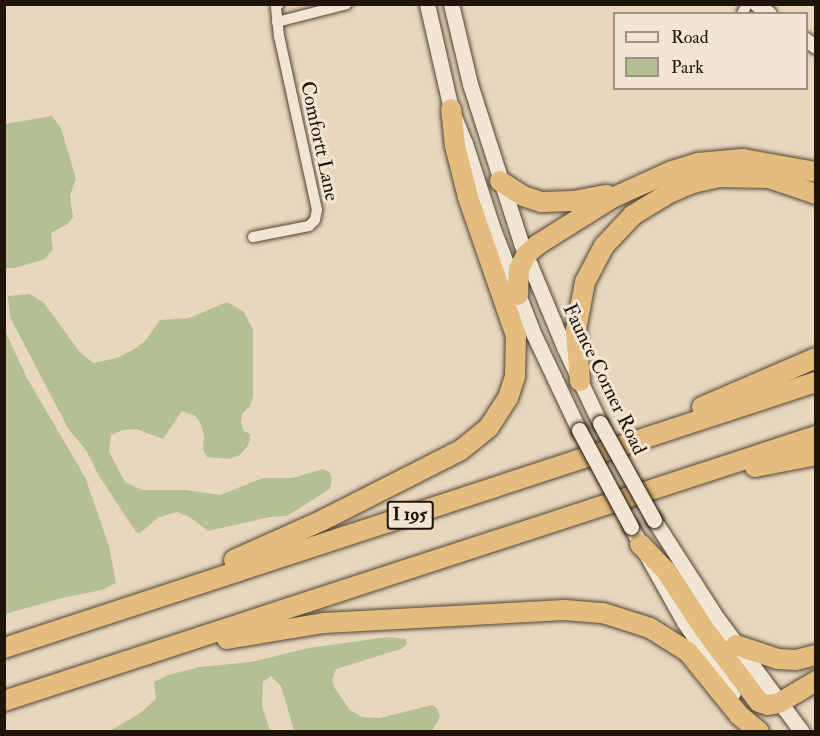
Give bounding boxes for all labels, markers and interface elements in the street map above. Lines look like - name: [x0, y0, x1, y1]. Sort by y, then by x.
- legend: [613, 12, 808, 90]
- text: Road: [671, 26, 709, 49]
- text: Park: [671, 56, 704, 79]
- street label: Comfortt Lane: [296, 79, 344, 203]
- street label: Faunce Corner Road: [558, 299, 652, 459]
- road number: I 195: [386, 500, 434, 530]

